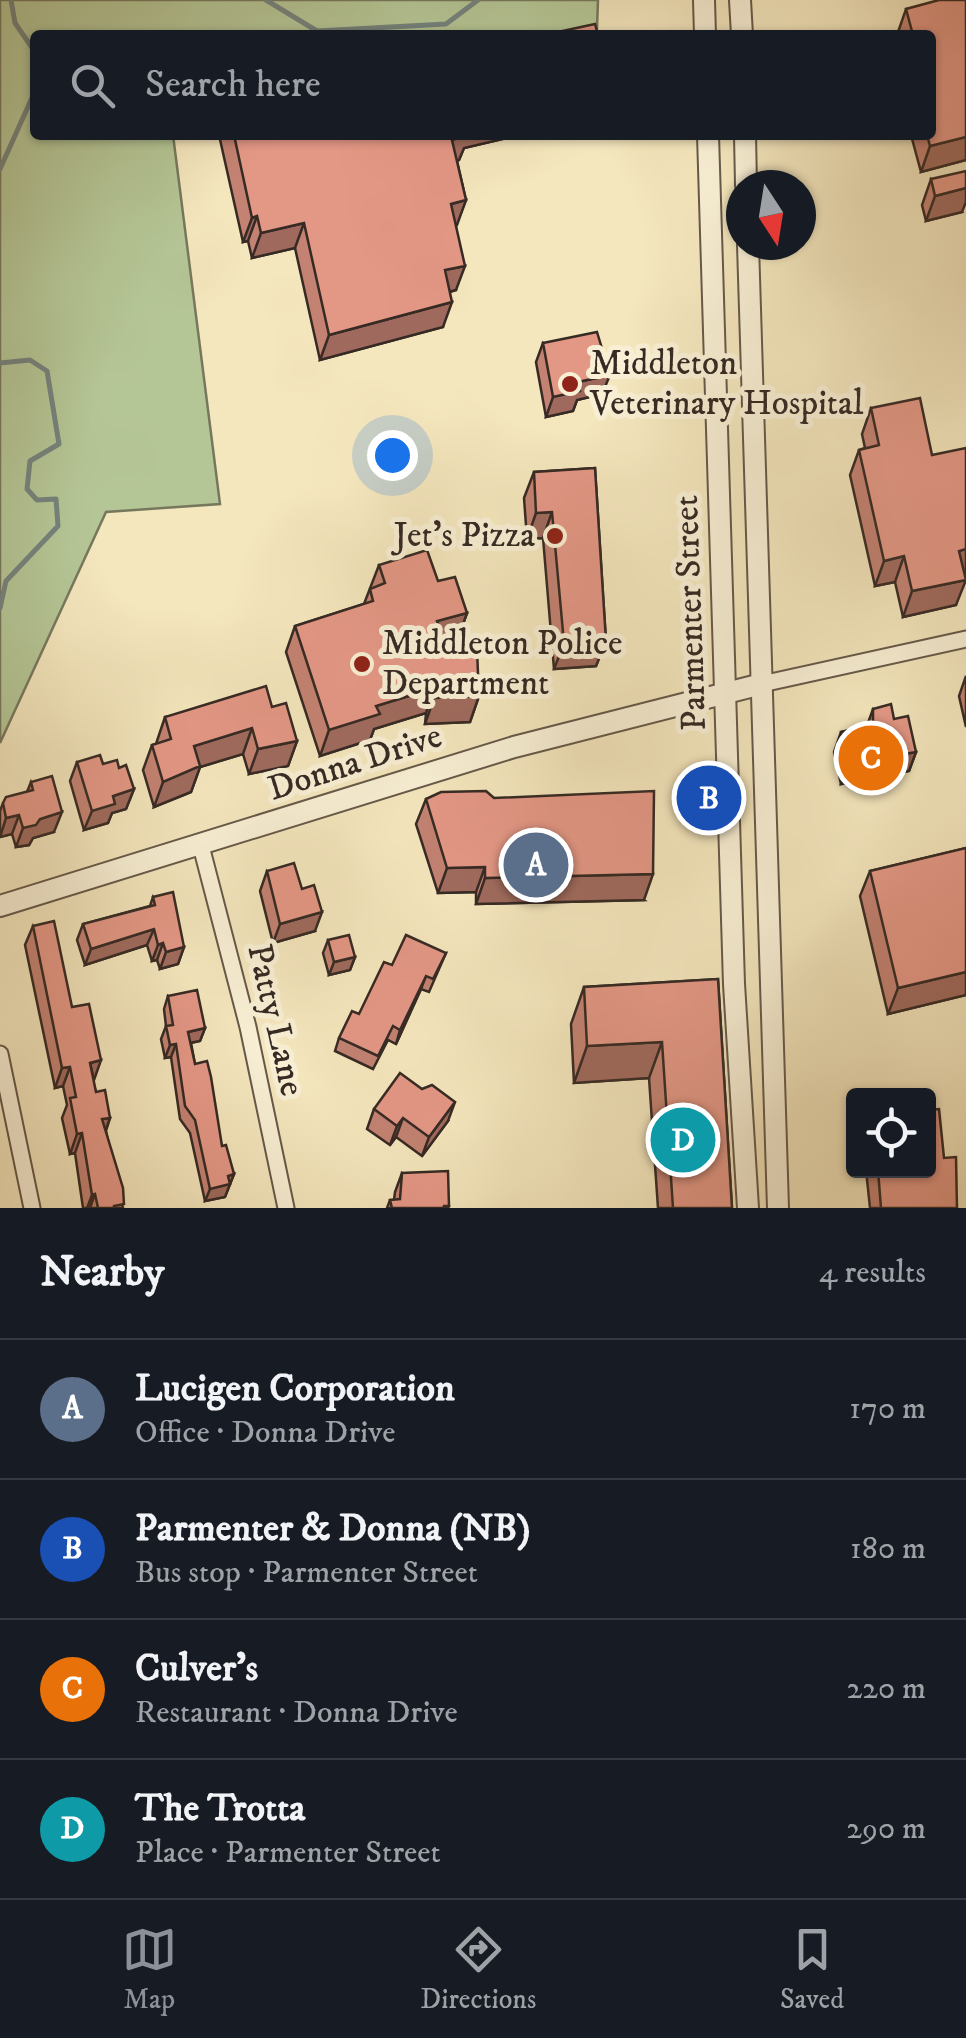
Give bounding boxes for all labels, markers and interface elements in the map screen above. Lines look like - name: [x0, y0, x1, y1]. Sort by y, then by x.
- search box: [30, 30, 936, 140]
- icon: search: [65, 58, 120, 113]
- text: Search here: [145, 61, 321, 109]
- north arrow: [726, 170, 816, 260]
- place label: Middleton Veterinary Hospital: [589, 342, 864, 426]
- marker: Middleton Veterinary Hospital: [559, 373, 581, 395]
- your location: [367, 430, 418, 481]
- street label: Parmenter Street: [665, 494, 717, 732]
- place label: Jet's Pizza: [391, 514, 535, 558]
- marker: Jet's Pizza: [544, 525, 566, 547]
- place label: Middleton Police Department: [382, 622, 623, 706]
- marker: Middleton Police Department: [351, 653, 373, 675]
- street label: Donna Drive: [263, 714, 447, 812]
- pin: C: [838, 720, 904, 796]
- pin: B: [676, 760, 742, 836]
- pin: A: [504, 828, 568, 902]
- street label: Patty Lane: [236, 940, 314, 1100]
- map controls: [846, 1088, 936, 1178]
- button: locate: [846, 1088, 936, 1178]
- pin: D: [650, 1102, 716, 1178]
- text: Nearby: [40, 1247, 164, 1299]
- text: 4 results: [819, 1253, 926, 1293]
- text: Lucigen Corporation: [135, 1365, 455, 1413]
- text: A: [62, 1389, 83, 1429]
- text: 170 m: [849, 1389, 926, 1429]
- text: Office · Donna Drive: [135, 1413, 396, 1453]
- text: Parmenter & Donna (NB): [135, 1505, 530, 1553]
- text: B: [62, 1529, 83, 1569]
- text: 180 m: [850, 1529, 926, 1569]
- text: Bus stop · Parmenter Street: [135, 1553, 478, 1593]
- text: Culver's: [135, 1645, 258, 1693]
- text: C: [62, 1669, 83, 1709]
- text: 220 m: [846, 1669, 926, 1709]
- text: Restaurant · Donna Drive: [135, 1693, 458, 1733]
- text: The Trotta: [135, 1785, 305, 1833]
- text: D: [61, 1809, 84, 1849]
- text: 290 m: [846, 1809, 926, 1849]
- text: Place · Parmenter Street: [135, 1833, 441, 1873]
- tab: Map: [122, 1922, 177, 2017]
- tab: Directions: [420, 1922, 536, 2017]
- tab: Saved: [780, 1922, 844, 2017]

